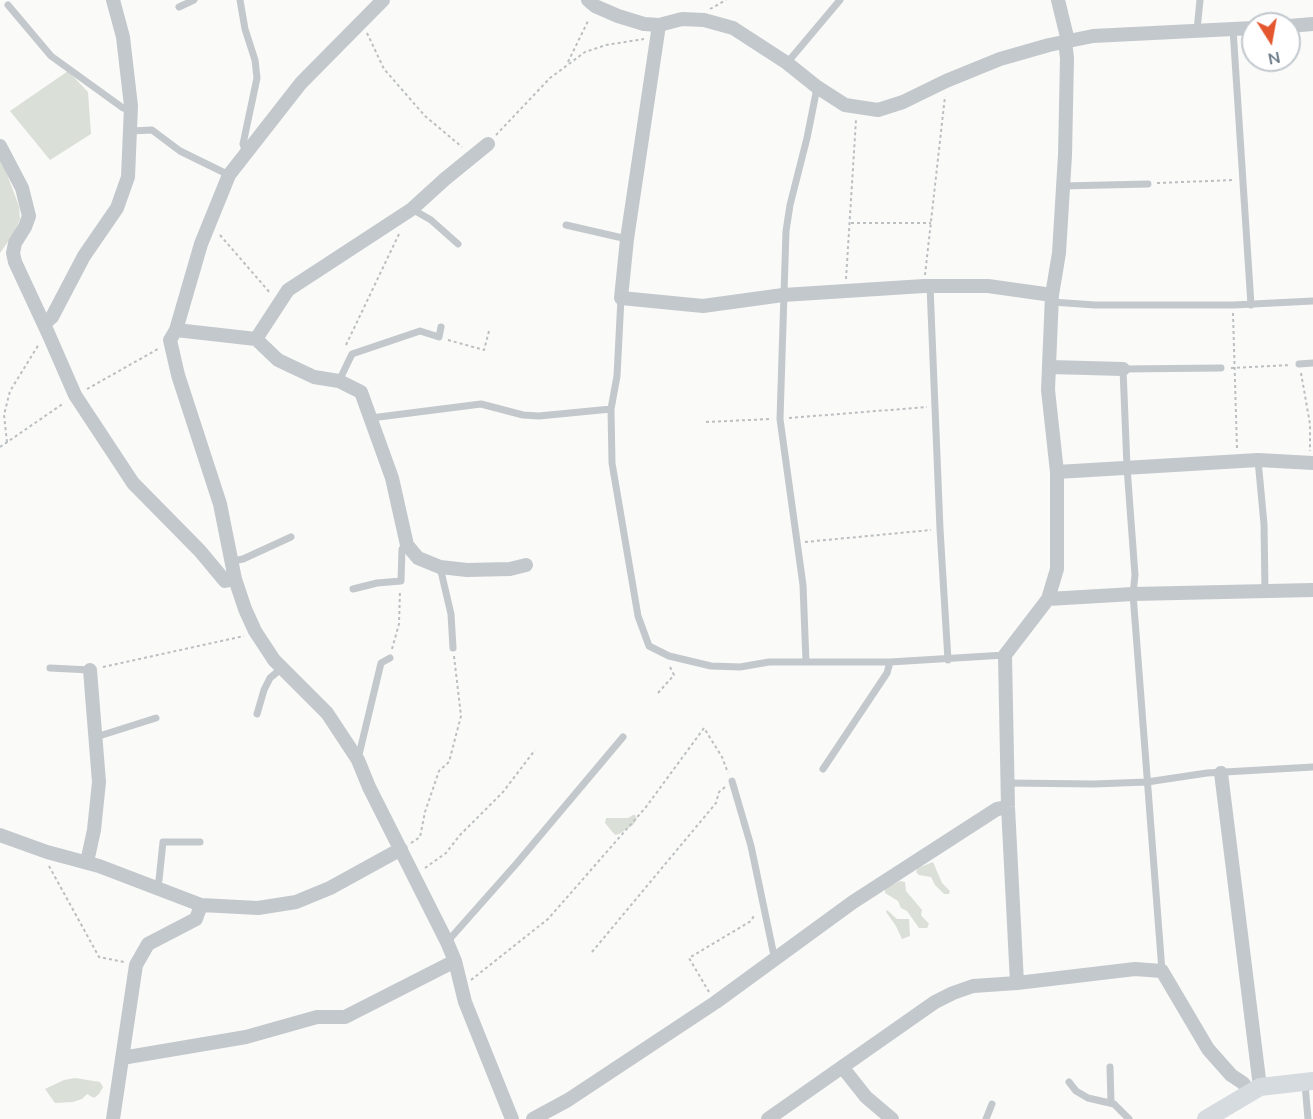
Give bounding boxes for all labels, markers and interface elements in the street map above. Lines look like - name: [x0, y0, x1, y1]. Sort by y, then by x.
- north arrow: [1241, 12, 1301, 72]
- text: N: [1266, 46, 1282, 70]

